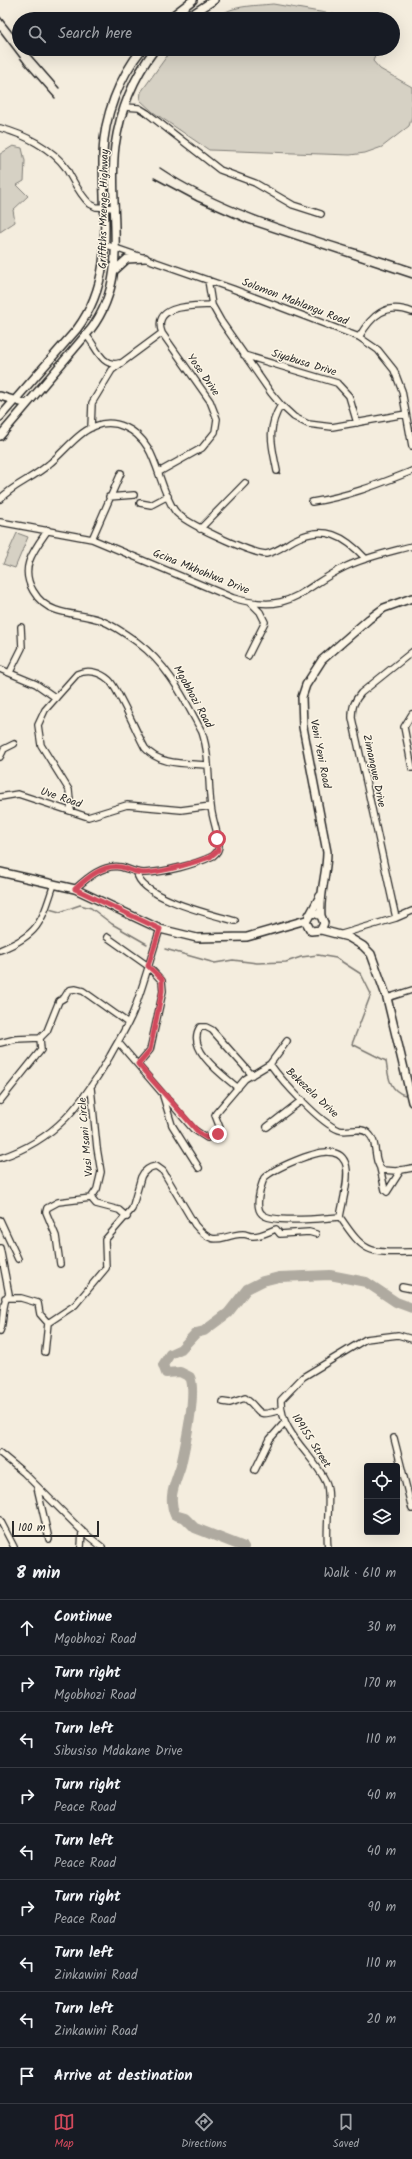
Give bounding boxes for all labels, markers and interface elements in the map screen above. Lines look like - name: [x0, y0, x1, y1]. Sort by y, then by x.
- search box: [12, 12, 400, 56]
- text: Search here: [58, 22, 132, 46]
- icon: search: [26, 23, 48, 45]
- street label: Griffiths Mxenge Highway: [94, 148, 114, 269]
- street label: Solomon Mahlangu Road: [239, 273, 351, 331]
- street label: Siyabusa Drive: [269, 345, 339, 381]
- street label: Yose Drive: [182, 350, 224, 400]
- street label: Gcina Mkhohlwa Drive: [150, 544, 252, 600]
- street label: Mgobhozi Road: [168, 662, 218, 732]
- street label: Veni Yeni Road: [304, 718, 336, 791]
- street label: Zimangwe Drive: [357, 733, 391, 809]
- street label: Uve Road: [38, 783, 85, 814]
- route start: [208, 830, 226, 848]
- street label: Bekezela Drive: [281, 1064, 343, 1122]
- street label: Vusi Msani Circle: [74, 1096, 98, 1177]
- route end: [209, 1125, 227, 1143]
- street label: 109155 Street: [287, 1410, 336, 1472]
- map controls: [364, 1463, 400, 1535]
- button: locate: [364, 1463, 400, 1499]
- button: layers: [364, 1499, 400, 1535]
- scale bar: [12, 1519, 99, 1538]
- text: 100 m: [18, 1519, 46, 1537]
- text: 8 min: [16, 1560, 60, 1587]
- text: Walk · 610 m: [324, 1563, 396, 1584]
- text: Continue: [54, 1605, 112, 1629]
- icon: ahead: [16, 1617, 38, 1639]
- text: 30 m: [367, 1617, 396, 1638]
- text: Mgobhozi Road: [54, 1629, 136, 1650]
- text: Turn right: [54, 1661, 121, 1685]
- icon: right: [16, 1673, 38, 1695]
- text: 170 m: [364, 1673, 396, 1694]
- text: Mgobhozi Road: [54, 1685, 136, 1706]
- text: Turn left: [54, 1717, 114, 1741]
- icon: left: [16, 1729, 38, 1751]
- text: 110 m: [366, 1729, 396, 1750]
- text: Sibusiso Mdakane Drive: [54, 1741, 183, 1762]
- text: Turn right: [54, 1773, 121, 1797]
- icon: right: [16, 1785, 38, 1807]
- text: 40 m: [367, 1785, 396, 1806]
- text: Peace Road: [54, 1797, 116, 1818]
- text: Turn left: [54, 1829, 114, 1853]
- icon: left: [16, 1841, 38, 1863]
- text: 40 m: [367, 1841, 396, 1862]
- text: Peace Road: [54, 1853, 116, 1874]
- text: Turn right: [54, 1885, 121, 1909]
- icon: right: [16, 1897, 38, 1919]
- text: 90 m: [368, 1897, 396, 1918]
- text: Peace Road: [54, 1909, 116, 1930]
- text: Turn left: [54, 1941, 114, 1965]
- icon: left: [16, 1953, 38, 1975]
- text: 110 m: [366, 1953, 396, 1974]
- text: Zinkawini Road: [54, 1965, 137, 1986]
- text: Turn left: [54, 1997, 114, 2021]
- icon: left: [16, 2009, 38, 2031]
- text: 20 m: [366, 2009, 396, 2030]
- text: Zinkawini Road: [54, 2021, 137, 2042]
- text: Arrive at destination: [54, 2064, 193, 2088]
- icon: arrive: [16, 2065, 38, 2087]
- tab: Map: [53, 2111, 75, 2153]
- tab: Directions: [181, 2111, 227, 2153]
- tab: Saved: [333, 2111, 359, 2153]

